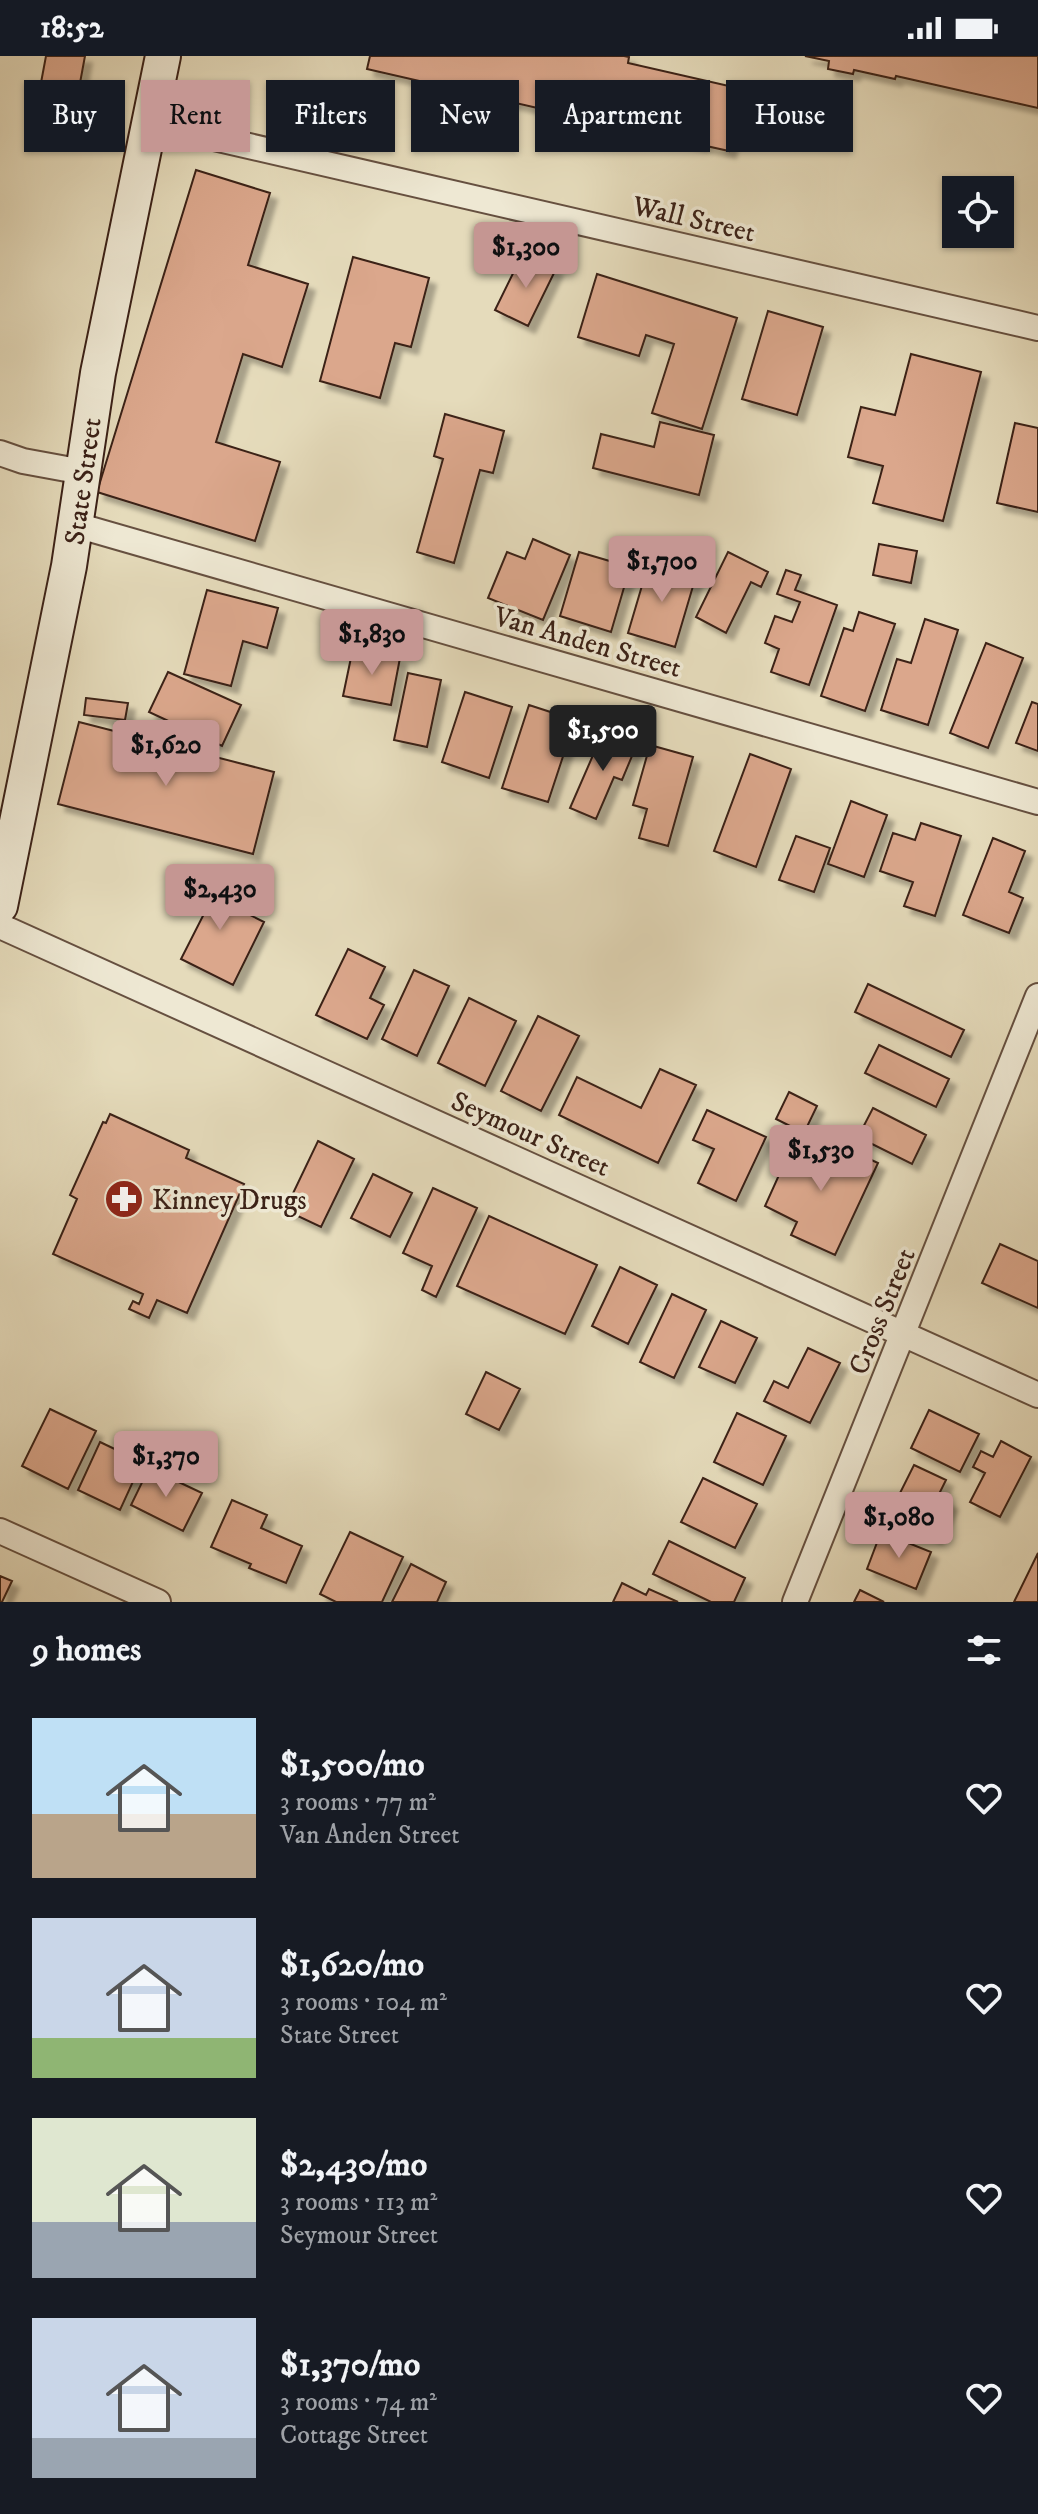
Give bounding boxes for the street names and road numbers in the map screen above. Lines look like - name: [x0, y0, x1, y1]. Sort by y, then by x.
- street label: Wall Street: [628, 188, 758, 251]
- street label: State Street: [57, 415, 110, 547]
- street label: Van Anden Street: [489, 599, 685, 686]
- street label: Seymour Street: [445, 1084, 615, 1185]
- street label: Cross Street: [841, 1243, 924, 1380]

